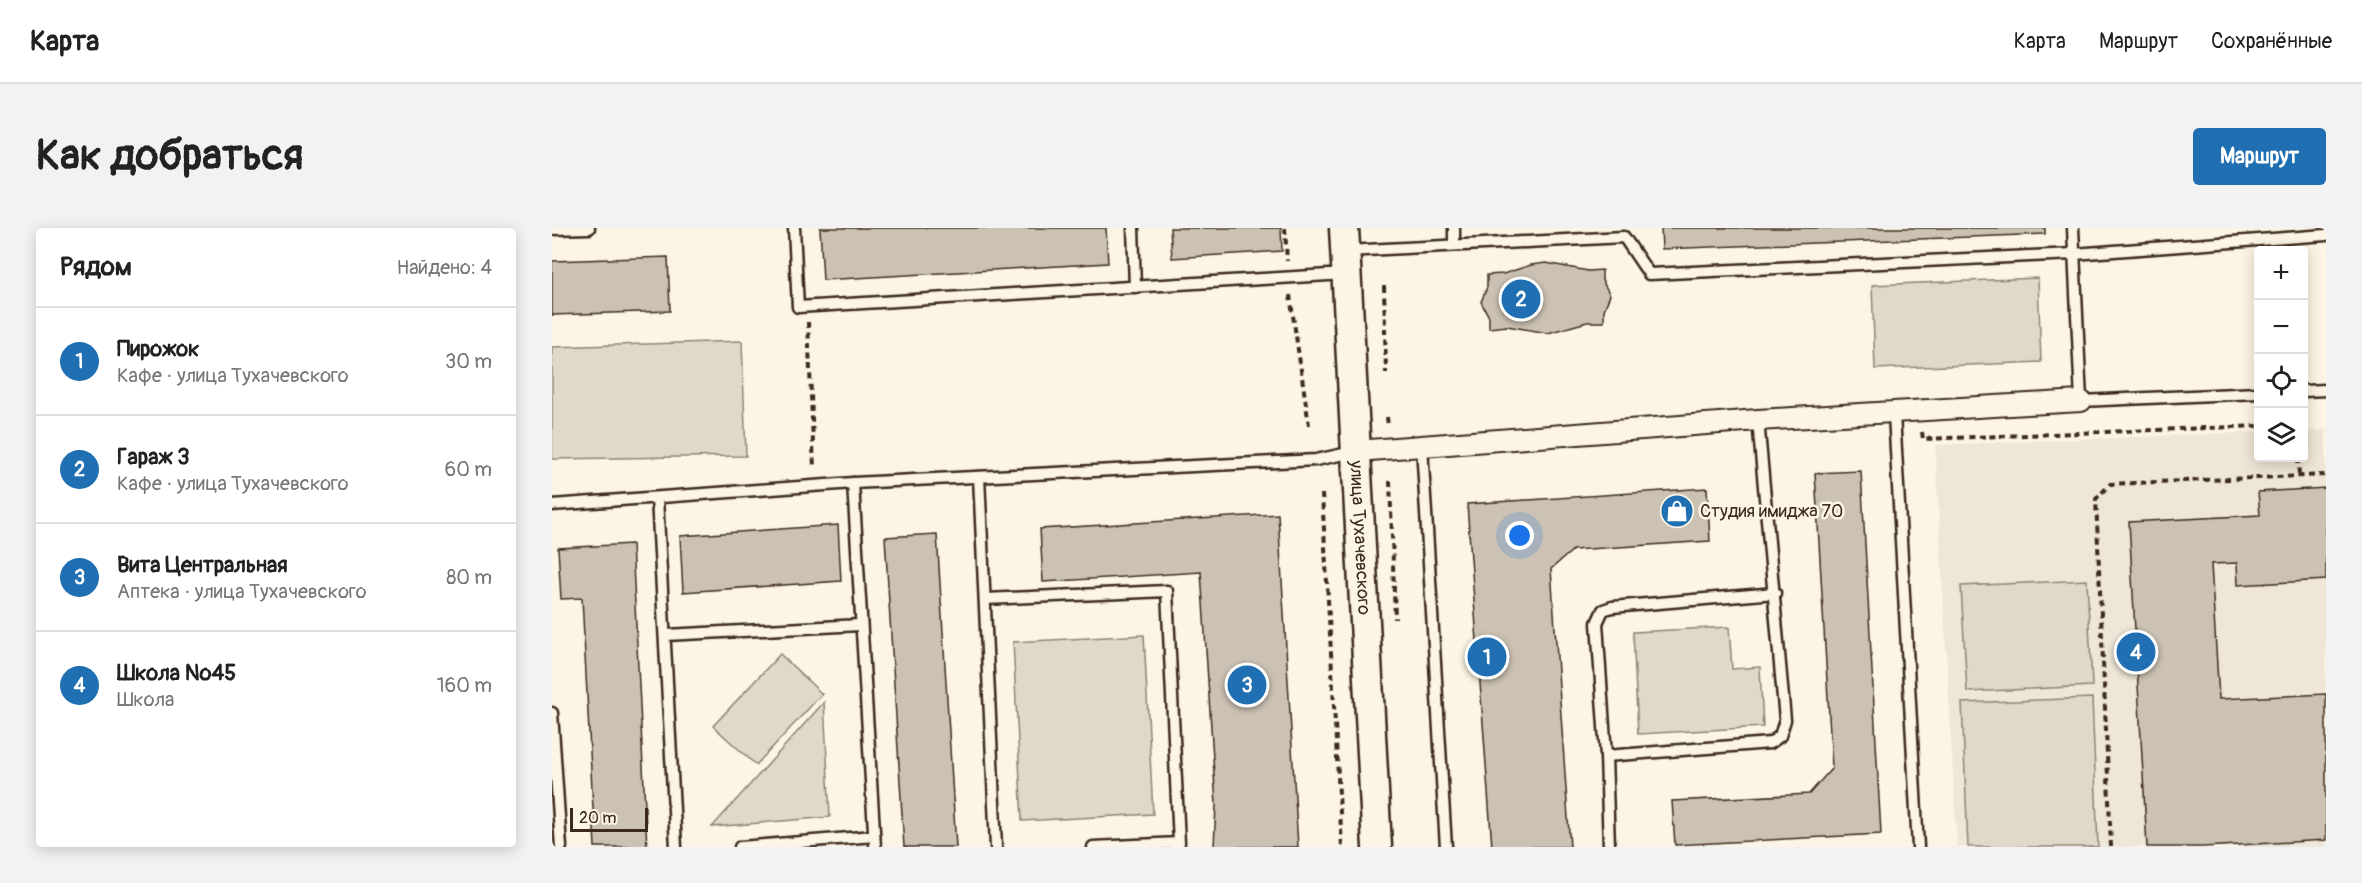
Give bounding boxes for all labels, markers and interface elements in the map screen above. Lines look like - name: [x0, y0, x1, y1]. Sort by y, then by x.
- text: Карта: [30, 24, 99, 59]
- text: Карта: [2014, 28, 2066, 55]
- text: Маршрут: [2099, 28, 2178, 55]
- text: Сохранённые: [2211, 28, 2332, 55]
- button: Маршрут: [2193, 128, 2326, 185]
- text: Как добраться: [36, 130, 303, 182]
- map controls: [2254, 246, 2308, 462]
- button: +: [2254, 246, 2308, 300]
- text: Рядом: [60, 251, 132, 283]
- text: Найдено: 4: [397, 255, 492, 280]
- pin: 2: [1502, 276, 1540, 322]
- button: −: [2254, 300, 2308, 354]
- text: Пирожок: [117, 335, 199, 363]
- text: 1: [76, 349, 83, 374]
- text: 30 m: [445, 349, 492, 374]
- button: locate: [2254, 354, 2308, 408]
- text: Кафе · улица Тухачевского: [117, 363, 349, 388]
- button: layers: [2254, 408, 2308, 462]
- text: Гараж 3: [117, 443, 190, 471]
- text: 2: [74, 457, 85, 482]
- text: 60 m: [445, 457, 492, 482]
- street label: улица Тухачевского: [1345, 459, 1376, 616]
- text: Кафе · улица Тухачевского: [117, 471, 349, 496]
- shop icon: Студия имиджа 70: [1659, 493, 1695, 529]
- place label: Студия имиджа 70: [1700, 500, 1843, 523]
- your location: [1505, 521, 1534, 550]
- text: Вита Центральная: [117, 551, 288, 579]
- text: 3: [74, 565, 85, 590]
- text: 80 m: [446, 565, 492, 590]
- text: Аптека · улица Тухачевского: [117, 579, 366, 604]
- pin: 4: [2116, 630, 2156, 674]
- pin: 1: [1468, 634, 1506, 680]
- text: Школа №45: [117, 659, 236, 687]
- pin: 3: [1228, 662, 1266, 708]
- text: 4: [74, 673, 85, 698]
- text: 160 m: [437, 673, 492, 698]
- text: Школа: [117, 687, 174, 712]
- scale bar: [570, 805, 648, 832]
- text: 20 m: [579, 808, 617, 828]

